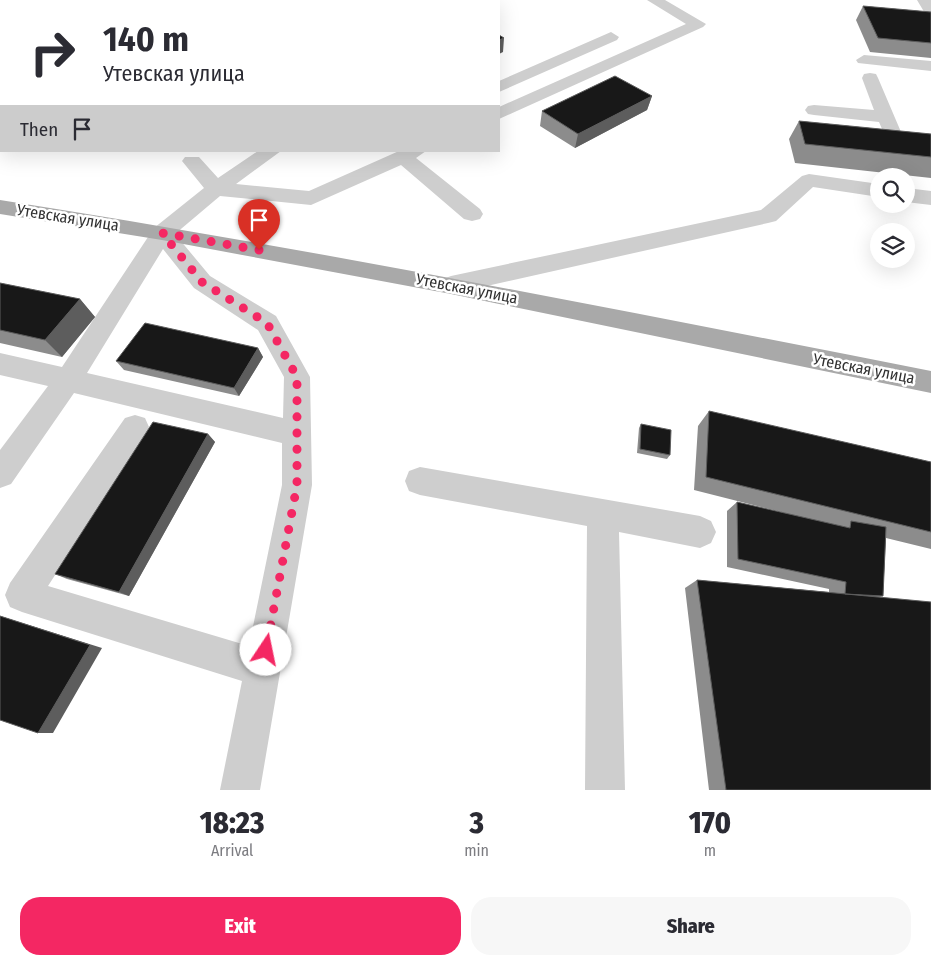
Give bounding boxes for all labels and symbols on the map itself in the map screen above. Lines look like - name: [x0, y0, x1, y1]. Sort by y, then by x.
- pin: [238, 199, 280, 250]
- street label: Утевская улица: [15, 200, 120, 235]
- street label: Утевская улица: [414, 269, 519, 308]
- street label: Утевская улица: [811, 349, 916, 388]
- position arrow: [239, 623, 291, 675]

